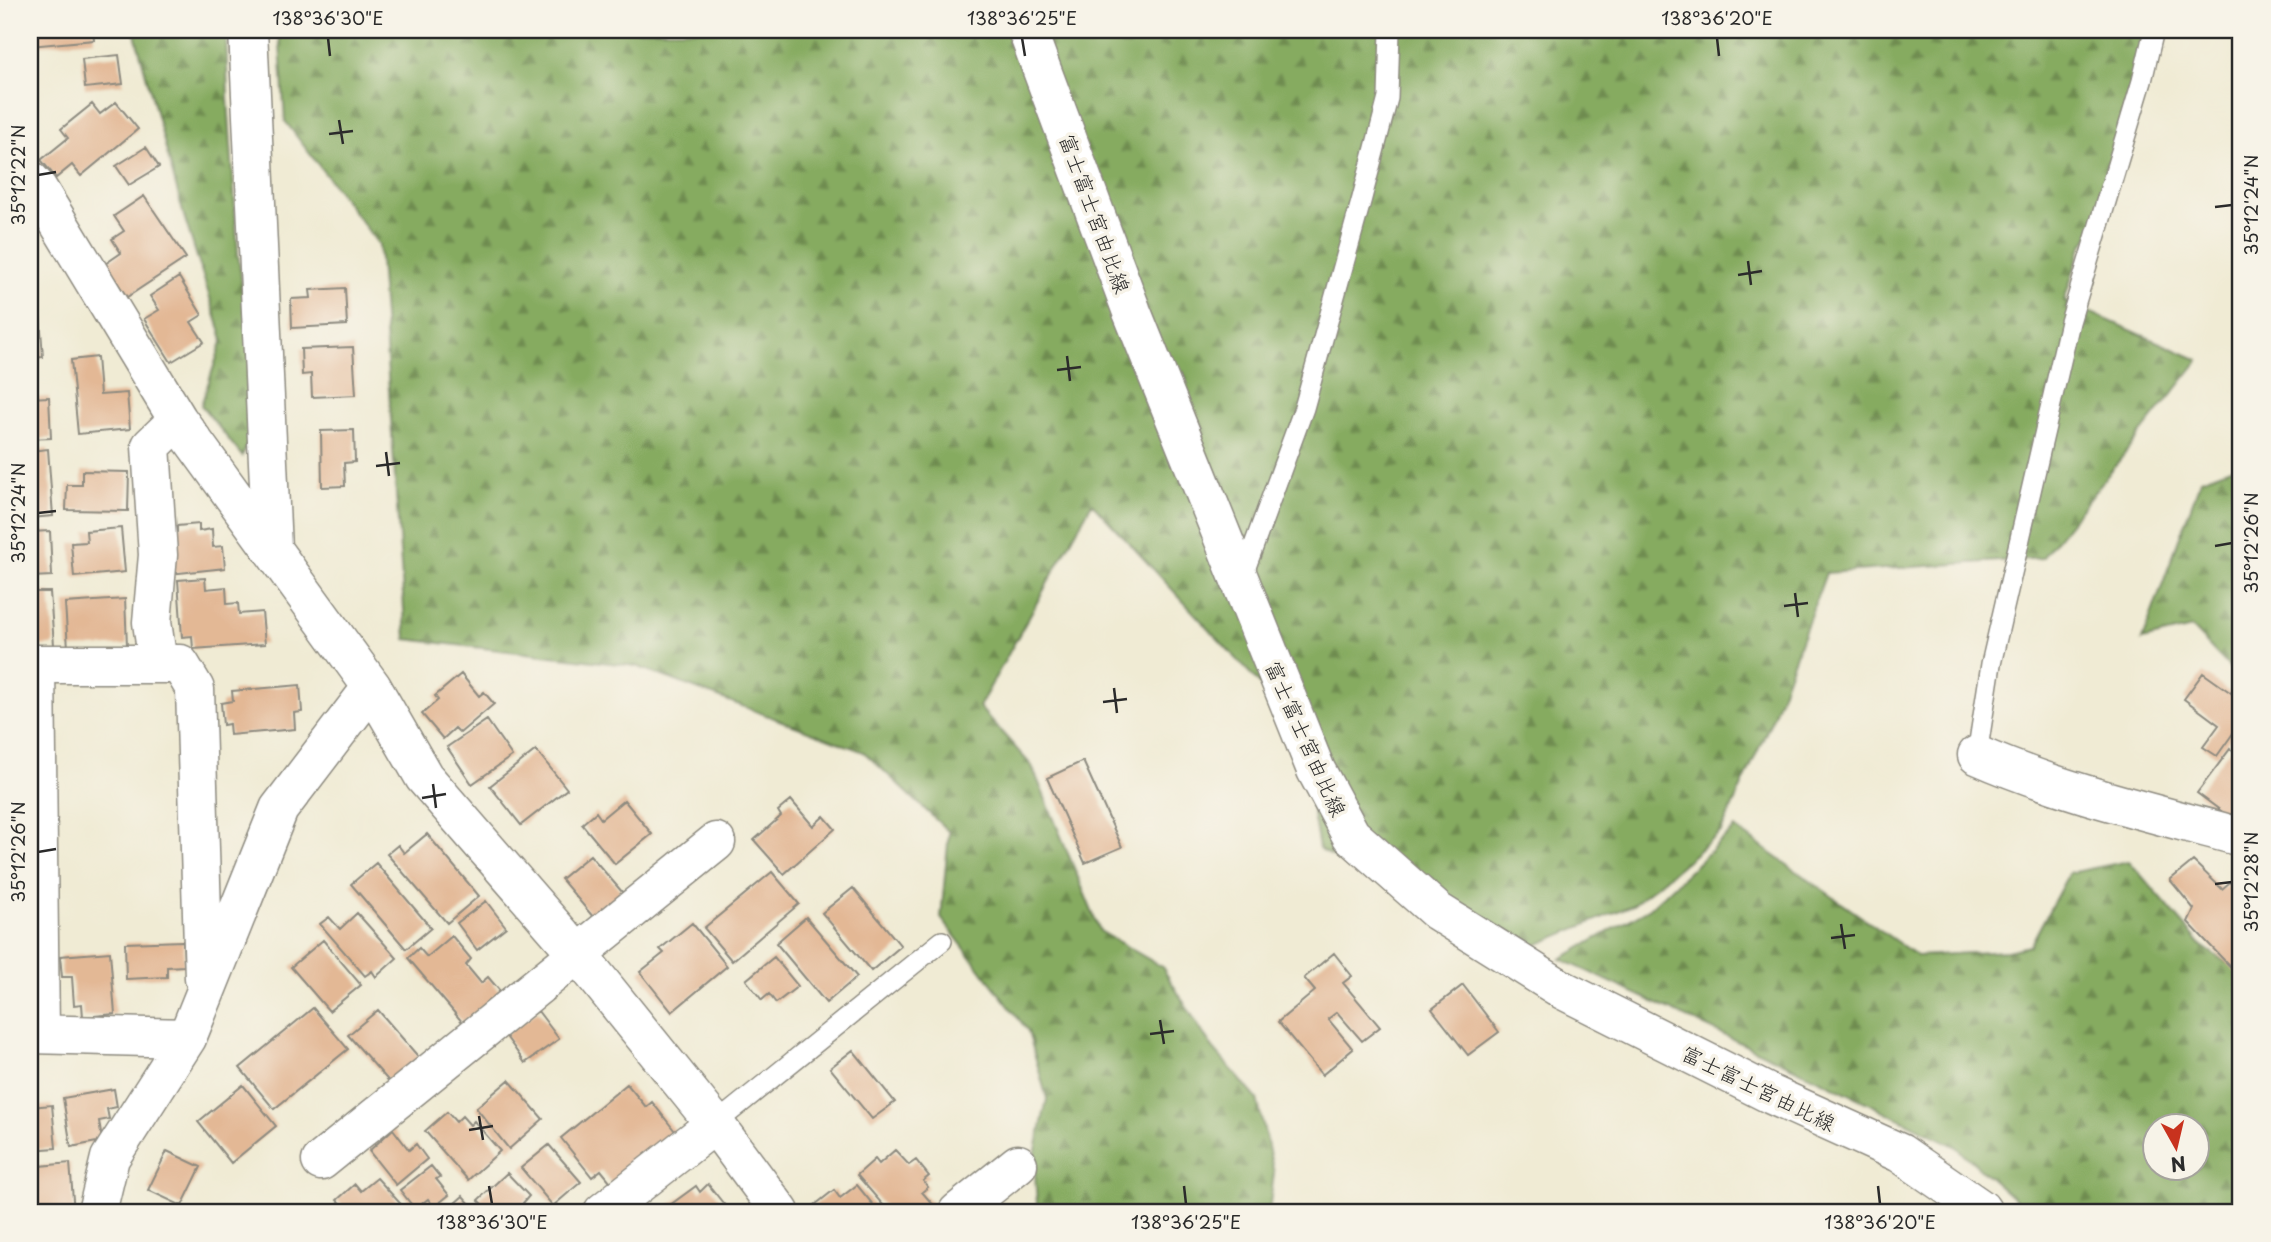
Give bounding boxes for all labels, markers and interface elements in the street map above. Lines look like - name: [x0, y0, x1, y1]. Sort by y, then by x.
- text: 138°36'30"E: [272, 4, 384, 31]
- text: 138°36'25"E: [967, 4, 1077, 31]
- text: 138°36'20"E: [1661, 4, 1773, 31]
- text: 35°12'22"N: [4, 125, 31, 225]
- street label: 富士富士宮由比線: [1052, 129, 1140, 297]
- text: 35°12'24"N: [2237, 155, 2264, 255]
- text: 35°12'24"N: [4, 463, 31, 563]
- text: 35°12'26"N: [2237, 492, 2264, 594]
- street label: 富士富士宮由比線: [1258, 655, 1356, 821]
- text: 35°12'26"N: [4, 801, 31, 903]
- text: 35°12'28"N: [2237, 831, 2264, 933]
- street label: 富士富士宮由比線: [1676, 1036, 1842, 1138]
- north arrow: [2142, 1112, 2212, 1182]
- text: N: [2169, 1150, 2188, 1180]
- text: 138°36'30"E: [436, 1208, 548, 1235]
- text: 138°36'25"E: [1131, 1208, 1241, 1235]
- text: 138°36'20"E: [1824, 1208, 1936, 1235]

